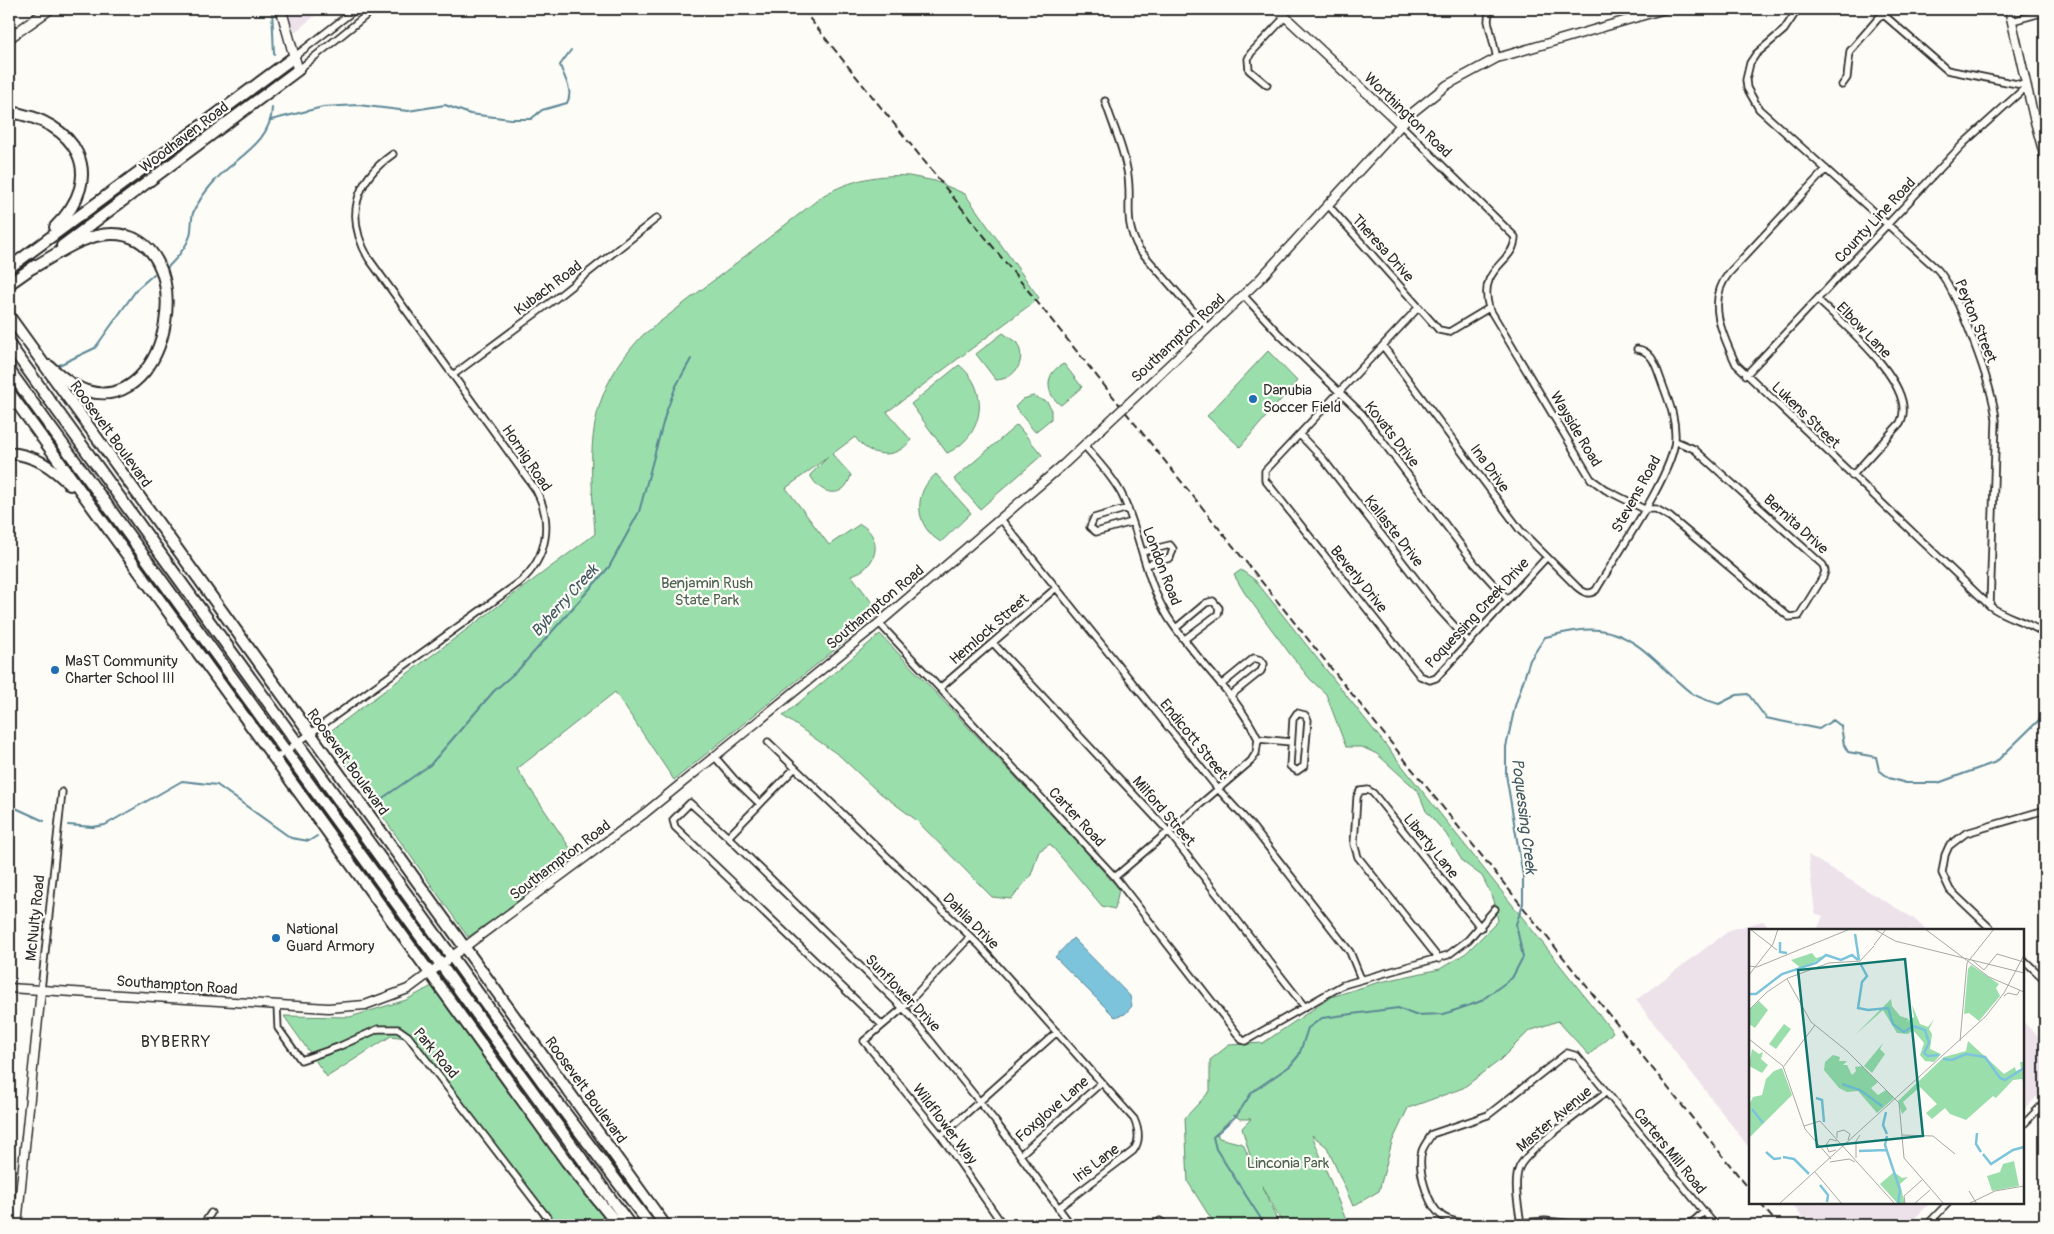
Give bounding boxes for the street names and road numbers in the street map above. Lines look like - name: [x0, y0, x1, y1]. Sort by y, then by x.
- street label: Worthington Road: [1360, 69, 1456, 162]
- street label: Woodhaven Road: [136, 98, 233, 177]
- street label: County Line Road: [1831, 174, 1920, 267]
- street label: Theresa Drive: [1347, 211, 1418, 286]
- street label: Kubach Road: [511, 257, 586, 320]
- street label: Peyton Street: [1950, 277, 2001, 367]
- street label: Southampton Road: [1127, 290, 1229, 387]
- street label: Elbow Lane: [1832, 298, 1896, 363]
- street label: Roosevelt Boulevard: [66, 377, 156, 491]
- street label: Lukens Street: [1767, 378, 1845, 453]
- street label: Wayside Road: [1546, 388, 1606, 470]
- street label: Kovats Drive: [1360, 398, 1424, 472]
- street label: Hornig Road: [497, 421, 556, 495]
- street label: Ina Drive: [1466, 440, 1514, 497]
- street label: Stevens Road: [1607, 452, 1665, 536]
- street label: Bernita Drive: [1759, 490, 1832, 559]
- street label: Kallaste Drive: [1360, 492, 1428, 571]
- street label: London Road: [1138, 524, 1185, 608]
- street label: Beverly Drive: [1326, 542, 1392, 617]
- street label: Poquessing Creek Drive: [1421, 554, 1534, 673]
- street label: Southampton Road: [823, 561, 928, 654]
- street label: Hemlock Street: [946, 589, 1034, 669]
- street label: Endicott Street: [1155, 695, 1232, 784]
- street label: Roosevelt Boulevard: [303, 705, 393, 819]
- street label: Milford Street: [1128, 772, 1200, 851]
- street label: Carter Road: [1044, 784, 1109, 851]
- street label: Liberty Lane: [1399, 810, 1463, 883]
- street label: Southampton Road: [506, 816, 615, 905]
- street label: McNulty Road: [22, 874, 49, 962]
- street label: Dahlia Drive: [939, 889, 1003, 954]
- street label: Sunflower Drive: [861, 951, 945, 1037]
- street label: Southampton Road: [116, 972, 238, 999]
- street label: Park Road: [409, 1024, 462, 1083]
- street label: Roosevelt Boulevard: [541, 1033, 631, 1147]
- street label: Foxglove Lane: [1012, 1072, 1093, 1146]
- street label: Wildflower Way: [908, 1080, 982, 1169]
- street label: Master Avenue: [1513, 1082, 1596, 1156]
- street label: Carters Mill Road: [1629, 1104, 1710, 1198]
- street label: Iris Lane: [1069, 1139, 1124, 1187]

